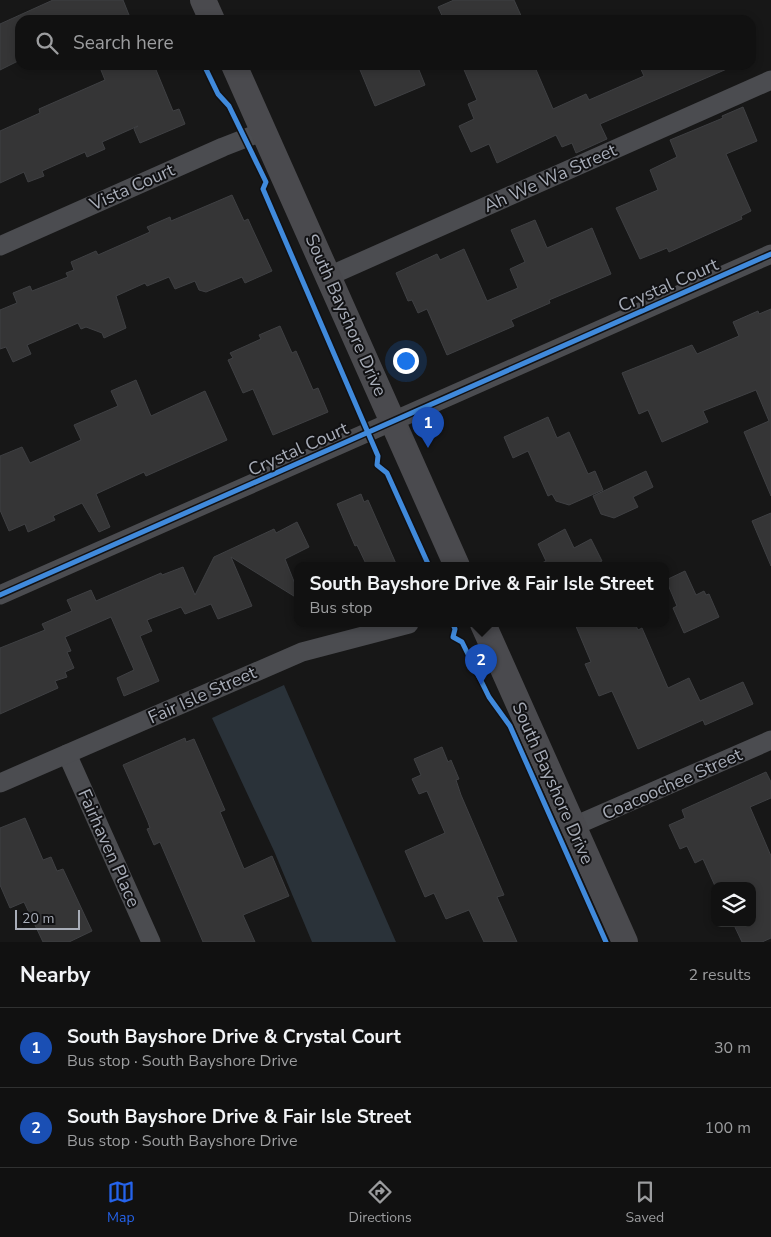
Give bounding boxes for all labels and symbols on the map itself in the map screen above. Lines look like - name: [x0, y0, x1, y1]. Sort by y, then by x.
- street label: Ah We Wa Street: [480, 138, 621, 218]
- street label: Vista Court: [85, 157, 179, 217]
- street label: South Bayshore Drive: [299, 230, 393, 400]
- street label: Crystal Court: [614, 252, 723, 318]
- your location: [393, 348, 419, 374]
- pin: 1: [412, 407, 444, 448]
- street label: Crystal Court: [244, 416, 353, 482]
- pin: 2: [465, 644, 497, 685]
- street label: Fair Isle Street: [144, 660, 261, 730]
- street label: South Bayshore Drive: [506, 698, 600, 868]
- street label: Coacoochee Street: [598, 742, 746, 826]
- street label: Fairhaven Place: [72, 785, 146, 911]
- scale bar: [15, 907, 80, 930]

